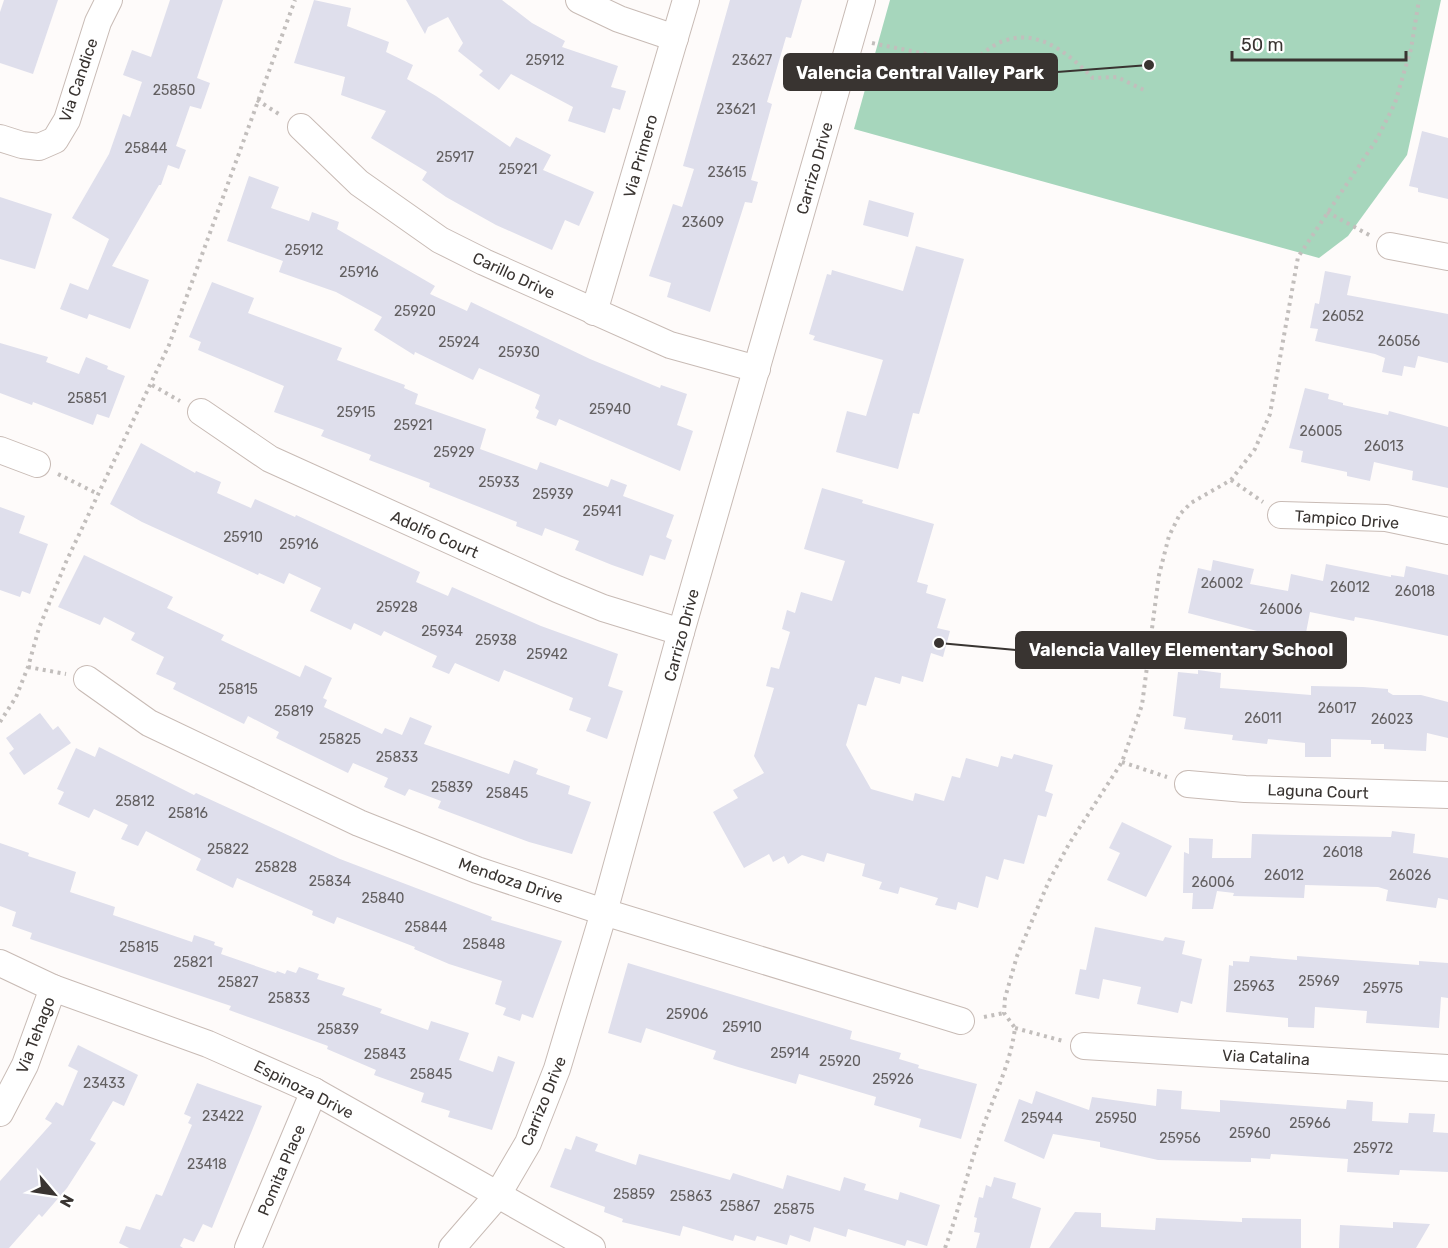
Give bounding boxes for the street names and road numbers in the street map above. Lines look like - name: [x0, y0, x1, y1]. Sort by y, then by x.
- street label: Via Candice: [55, 36, 102, 125]
- street label: Via Primero: [620, 112, 661, 200]
- street label: Carrizo Drive: [792, 120, 837, 216]
- street label: Carillo Drive: [470, 248, 558, 303]
- street label: Tampico Drive: [1294, 506, 1400, 533]
- street label: Adolfo Court: [388, 507, 482, 562]
- street label: Carrizo Drive: [660, 587, 703, 684]
- street label: Laguna Court: [1267, 780, 1369, 803]
- street label: Mendoza Drive: [456, 854, 566, 907]
- street label: Via Tehago: [12, 994, 59, 1076]
- street label: Via Catalina: [1222, 1046, 1310, 1069]
- street label: Carrizo Drive: [517, 1053, 570, 1149]
- street label: Espinoza Drive: [251, 1056, 357, 1123]
- street label: Pomita Place: [254, 1122, 309, 1219]

